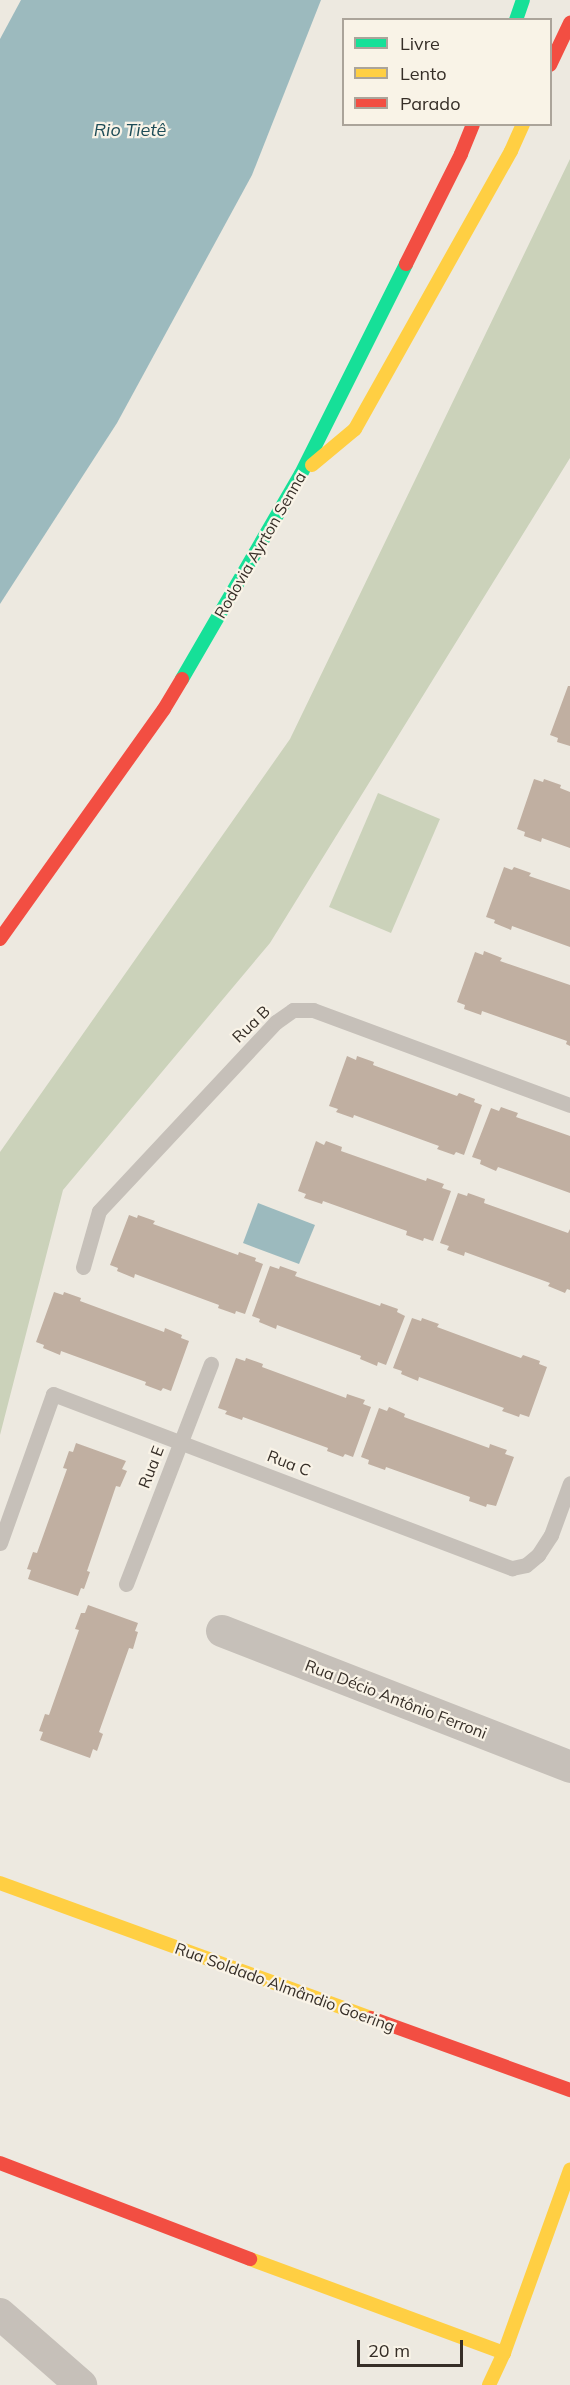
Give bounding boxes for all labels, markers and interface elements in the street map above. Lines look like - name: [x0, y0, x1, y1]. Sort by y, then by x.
- legend: [342, 18, 552, 126]
- text: Livre: [400, 32, 440, 55]
- text: Lento: [400, 62, 447, 85]
- text: Parado: [400, 92, 460, 115]
- water label: Rio Tietê: [94, 119, 166, 141]
- street label: Rodovia Ayrton Senna: [210, 468, 310, 622]
- street label: Rua B: [228, 1001, 274, 1047]
- street label: Rua E: [134, 1443, 168, 1491]
- street label: Rua C: [265, 1446, 313, 1480]
- street label: Rua Décio Antônio Ferroni: [302, 1655, 490, 1743]
- street label: Rua Soldado Almândio Goering: [172, 1938, 398, 2036]
- scale bar: [360, 2328, 466, 2366]
- text: 20 m: [368, 2339, 410, 2362]

